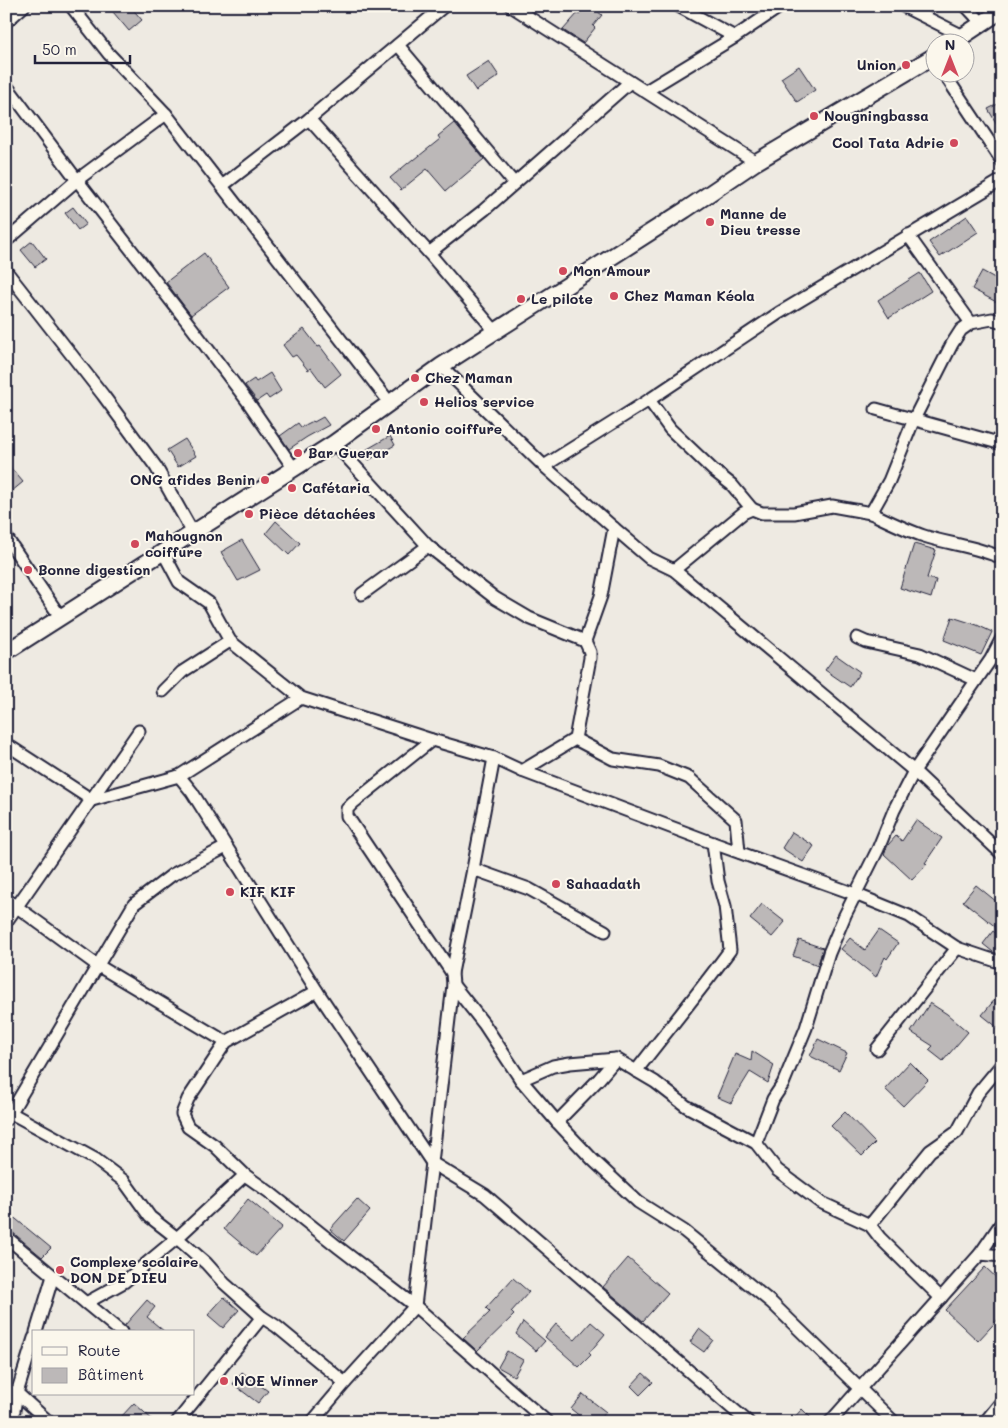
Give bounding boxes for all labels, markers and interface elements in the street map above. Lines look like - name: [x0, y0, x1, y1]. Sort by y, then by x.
- scale bar: [35, 32, 130, 64]
- north arrow: [926, 32, 976, 82]
- text: N: [945, 35, 955, 54]
- text: 50 m: [42, 39, 77, 59]
- place label: Union: [857, 55, 896, 74]
- marker: Union: [900, 59, 912, 71]
- place label: Nougningbassa: [824, 106, 929, 125]
- marker: Nougningbassa: [808, 110, 820, 122]
- place label: Cool Tata Adrie: [832, 133, 944, 152]
- marker: Cool Tata Adrie: [948, 137, 960, 149]
- place label: Manne de Dieu tresse: [720, 204, 801, 239]
- marker: Manne de Dieu tresse: [704, 216, 716, 228]
- place label: Mon Amour: [573, 261, 651, 280]
- marker: Mon Amour: [557, 265, 569, 277]
- place label: Chez Maman Kéola: [624, 286, 755, 305]
- place label: Le pilote: [531, 289, 593, 308]
- marker: Chez Maman Kéola: [608, 290, 620, 302]
- marker: Le pilote: [515, 293, 527, 305]
- place label: Chez Maman: [425, 368, 513, 387]
- marker: Chez Maman: [409, 372, 421, 384]
- place label: Helios service: [434, 392, 534, 411]
- marker: Helios service: [418, 396, 430, 408]
- place label: Antonio coiffure: [386, 419, 502, 438]
- marker: Antonio coiffure: [370, 423, 382, 435]
- place label: Bar Guerar: [308, 443, 389, 462]
- marker: Bar Guerar: [292, 447, 304, 459]
- place label: ONG afides Benin: [130, 470, 255, 489]
- marker: ONG afides Benin: [259, 474, 271, 486]
- place label: Cafétaria: [302, 478, 371, 497]
- marker: Cafétaria: [286, 482, 298, 494]
- place label: Pièce détachées: [259, 504, 376, 523]
- marker: Pièce détachées: [243, 508, 255, 520]
- place label: Mahougnon coiffure: [145, 526, 223, 561]
- marker: Mahougnon coiffure: [129, 538, 141, 550]
- place label: Bonne digestion: [38, 560, 150, 579]
- marker: Bonne digestion: [22, 564, 34, 576]
- place label: Sahaadath: [566, 874, 641, 893]
- marker: Sahaadath: [550, 878, 562, 890]
- place label: KIF KIF: [240, 882, 296, 901]
- marker: KIF KIF: [224, 886, 236, 898]
- place label: Complexe scolaire DON DE DIEU: [70, 1252, 198, 1287]
- marker: Complexe scolaire DON DE DIEU: [54, 1264, 66, 1276]
- legend: [32, 1330, 195, 1396]
- text: Route: [78, 1340, 121, 1360]
- text: Bâtiment: [78, 1364, 144, 1384]
- place label: NOE Winner: [234, 1371, 318, 1390]
- marker: NOE Winner: [218, 1375, 230, 1387]

